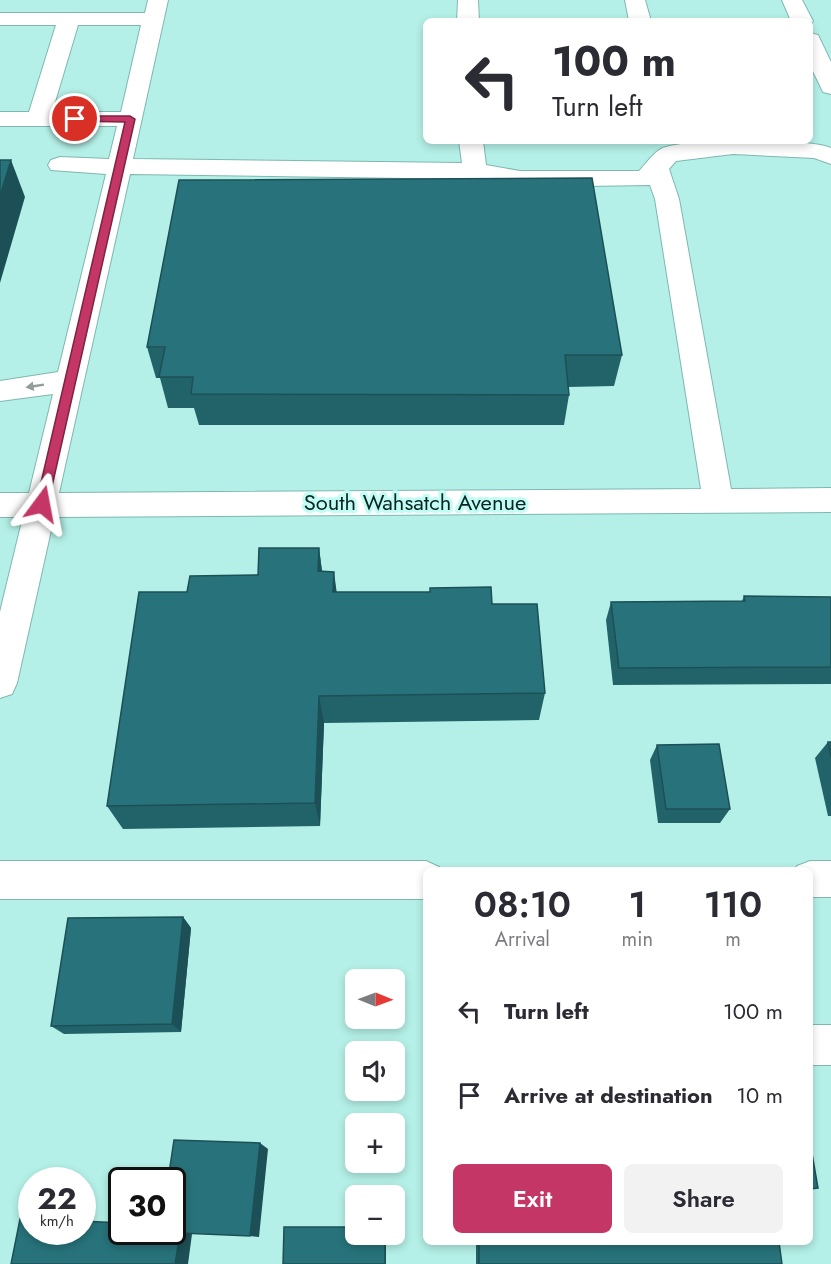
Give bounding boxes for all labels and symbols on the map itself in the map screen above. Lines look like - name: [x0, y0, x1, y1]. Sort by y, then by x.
- pin: [49, 93, 100, 144]
- one-way arrow: [26, 382, 45, 391]
- position arrow: [10, 472, 74, 536]
- street label: South Wahsatch Avenue: [304, 486, 526, 518]
- north arrow: [345, 969, 405, 1029]
- speed limit sign: 30: [108, 1167, 186, 1245]

